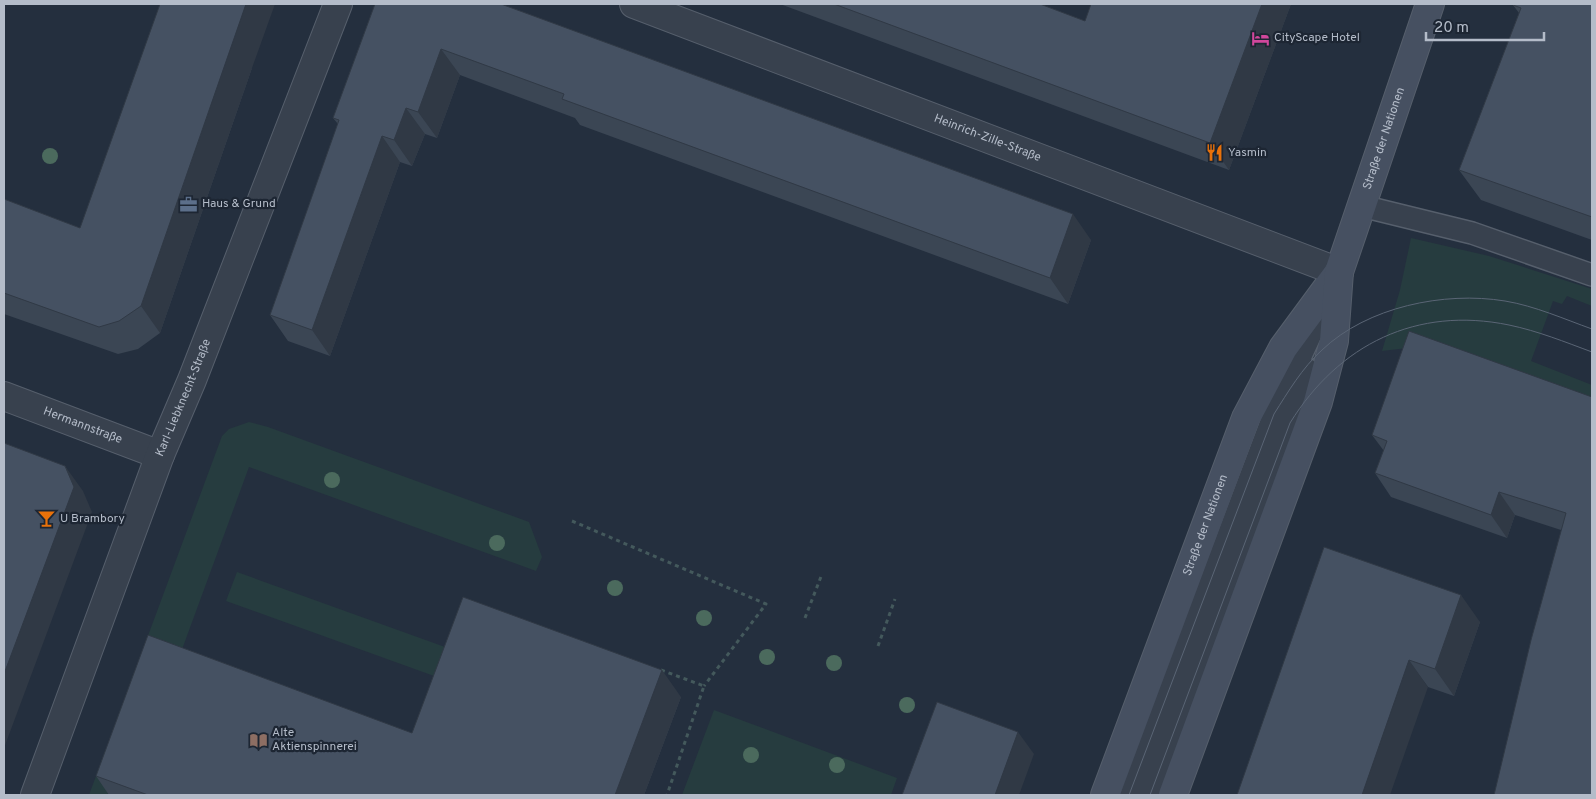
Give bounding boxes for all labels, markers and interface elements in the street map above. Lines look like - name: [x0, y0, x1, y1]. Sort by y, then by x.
- scale bar: [1426, 10, 1544, 42]
- text: 20 m: [1434, 19, 1469, 38]
- hotel icon: CityScape Hotel: [1250, 28, 1270, 48]
- place label: CityScape Hotel: [1274, 30, 1360, 46]
- street label: Straße der Nationen: [1359, 85, 1409, 192]
- street label: Heinrich-Zille-Straße: [931, 111, 1043, 166]
- restaurant icon: Yasmin: [1204, 143, 1224, 163]
- place label: Yasmin: [1228, 145, 1267, 161]
- office icon: Haus & Grund: [178, 194, 198, 214]
- place label: Haus & Grund: [202, 196, 276, 212]
- street label: Karl-Liebknecht-Straße: [152, 337, 215, 459]
- street label: Hermannstraße: [41, 403, 124, 448]
- street label: Straße der Nationen: [1180, 472, 1232, 578]
- bar icon: U Brambory: [36, 509, 56, 529]
- place label: U Brambory: [60, 511, 125, 527]
- place label: Alte Aktienspinnerei: [272, 725, 357, 755]
- library icon: Alte Aktienspinnerei: [248, 730, 268, 750]

